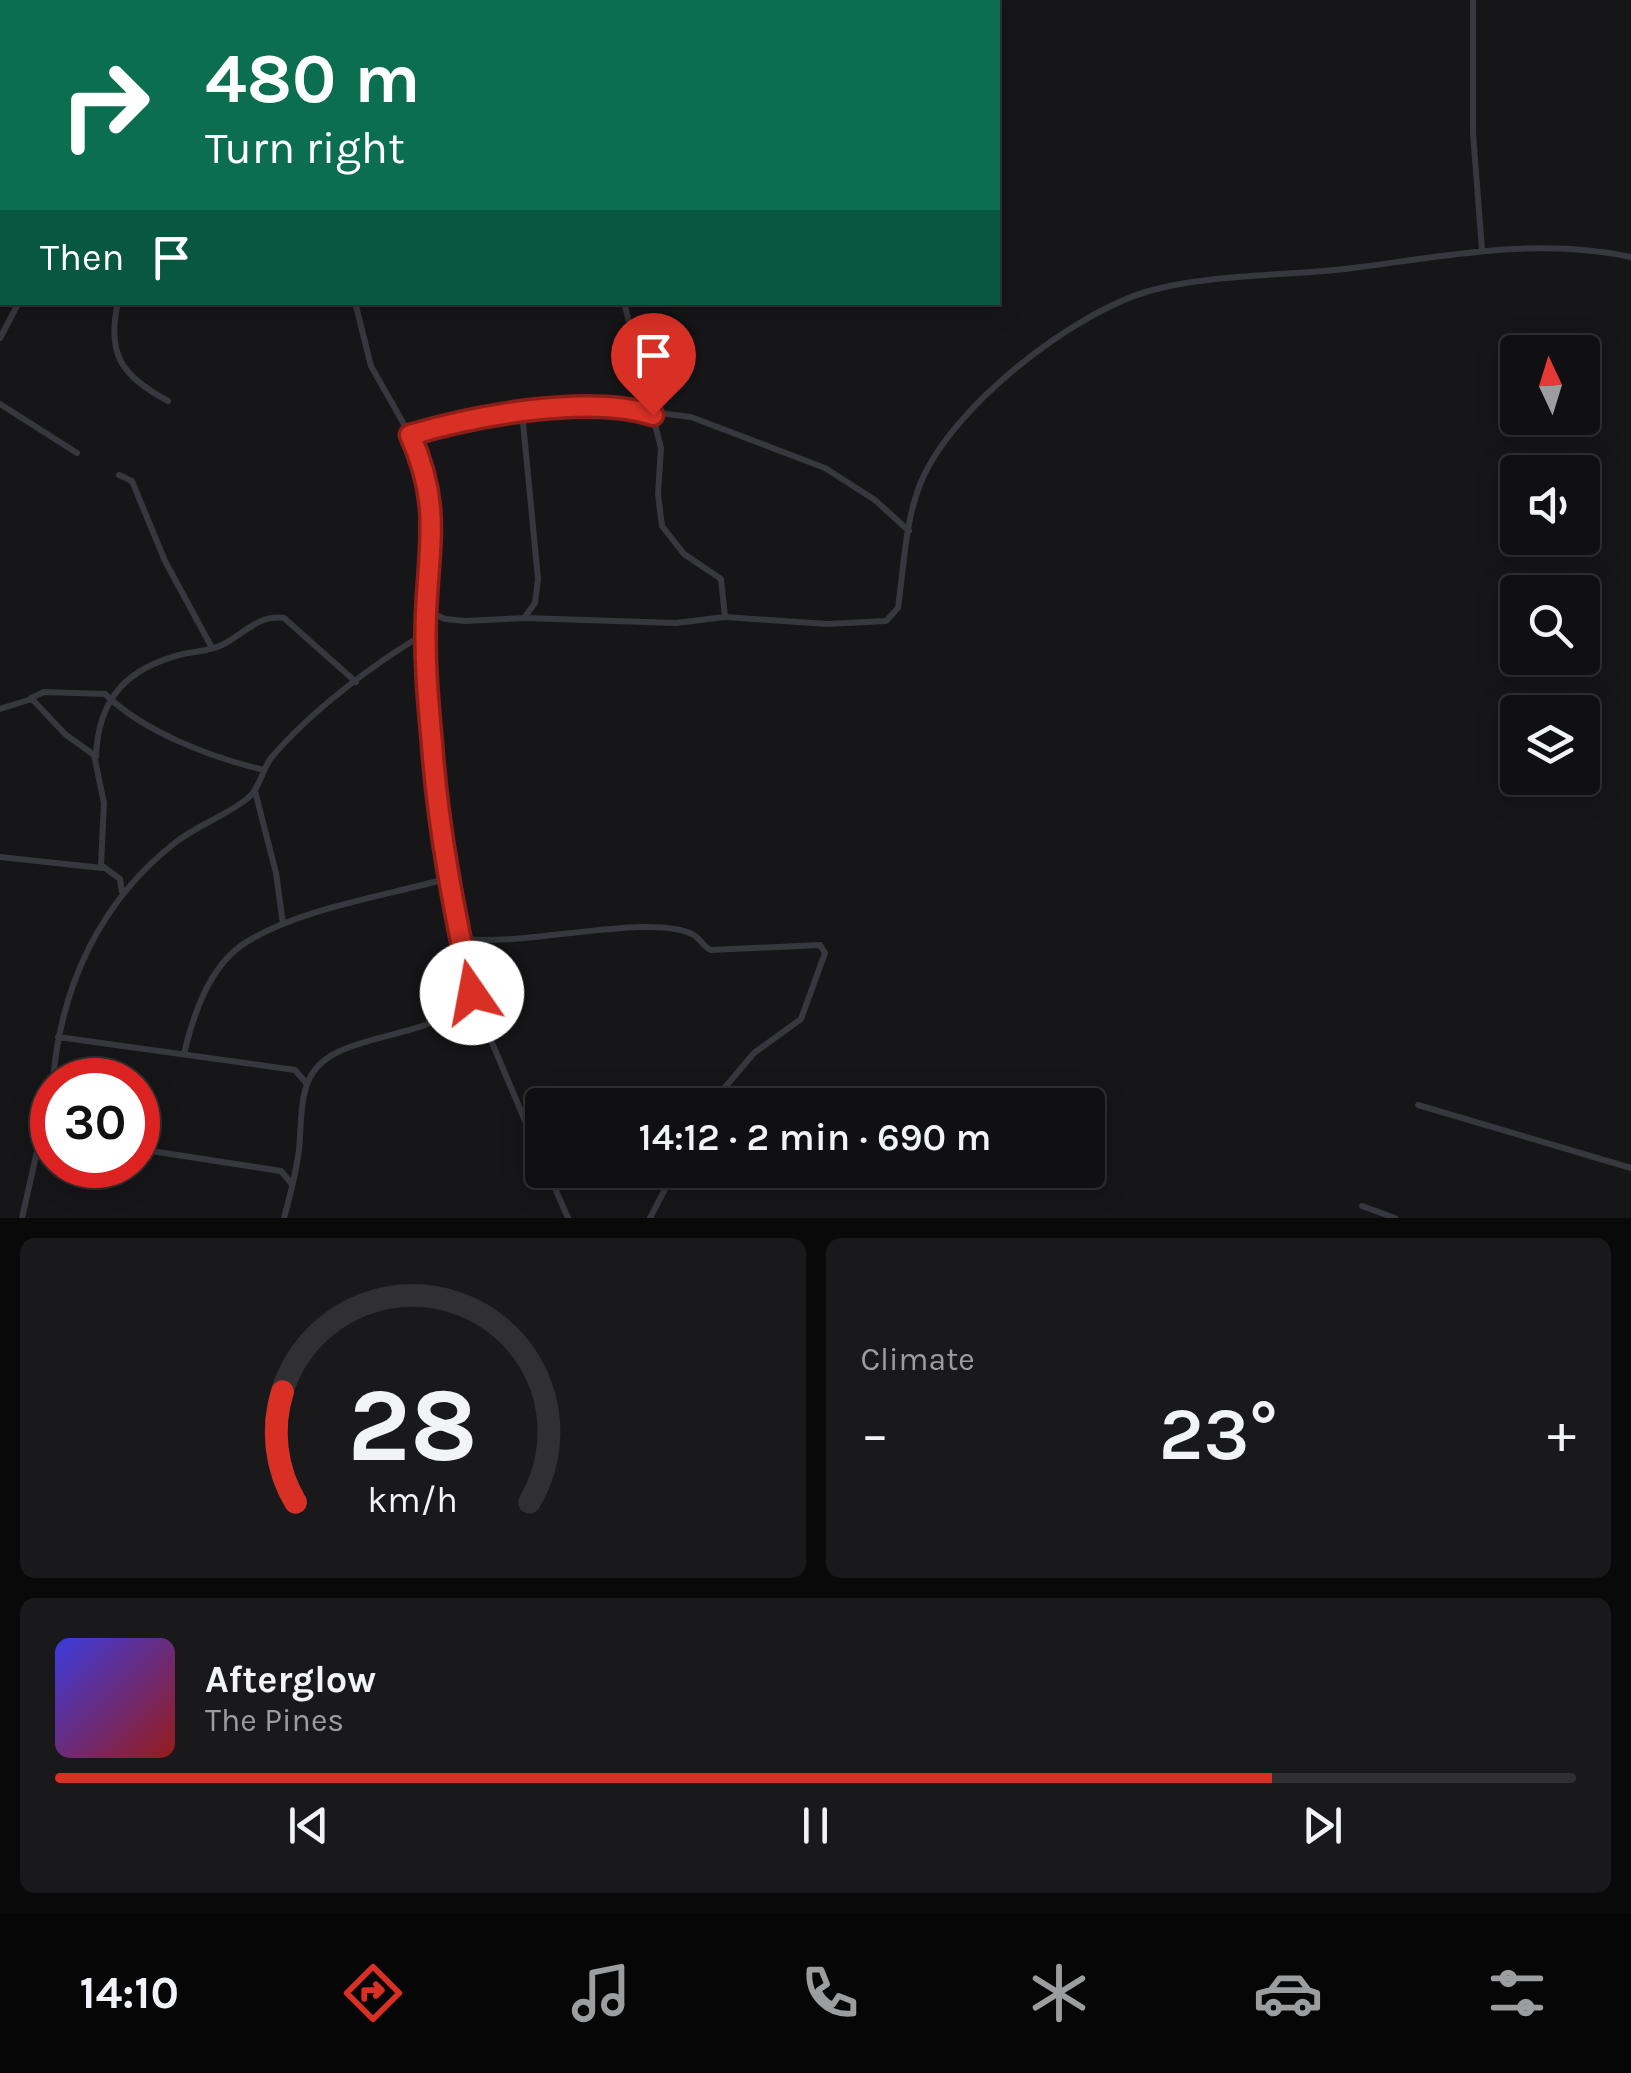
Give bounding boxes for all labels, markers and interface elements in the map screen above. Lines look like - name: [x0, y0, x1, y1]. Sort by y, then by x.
- text: 480 m: [205, 38, 420, 120]
- icon: right: [40, 40, 170, 170]
- text: Turn right: [205, 122, 405, 174]
- icon: arrive: [144, 230, 199, 285]
- text: Then: [40, 235, 124, 280]
- pin: [611, 313, 696, 416]
- icon: arrive: [626, 328, 681, 383]
- north arrow: [1500, 335, 1600, 435]
- map controls: [1500, 335, 1600, 795]
- button: sound: [1500, 455, 1600, 555]
- button: search: [1500, 575, 1600, 675]
- button: layers: [1500, 695, 1600, 795]
- position arrow: [420, 941, 524, 1045]
- speed limit sign: 30: [30, 1058, 160, 1188]
- text: 14:12 · 2 min · 690 m: [638, 1115, 992, 1160]
- text: Climate: [861, 1341, 975, 1378]
- text: 28: [348, 1365, 478, 1486]
- text: 23°: [1159, 1390, 1278, 1478]
- text: −: [861, 1402, 889, 1466]
- text: +: [1547, 1402, 1576, 1466]
- text: km/h: [367, 1479, 458, 1521]
- text: Afterglow: [205, 1657, 376, 1702]
- text: The Pines: [205, 1702, 344, 1739]
- icon: previous: [281, 1798, 336, 1853]
- icon: pause: [788, 1798, 843, 1853]
- icon: next: [1295, 1798, 1350, 1853]
- icon: directions: [338, 1958, 408, 2028]
- icon: music: [566, 1958, 636, 2028]
- icon: phone: [795, 1958, 865, 2028]
- icon: climate: [1024, 1958, 1094, 2028]
- icon: car: [1253, 1958, 1323, 2028]
- icon: filters: [1482, 1958, 1552, 2028]
- text: 14:10: [79, 1967, 179, 2019]

